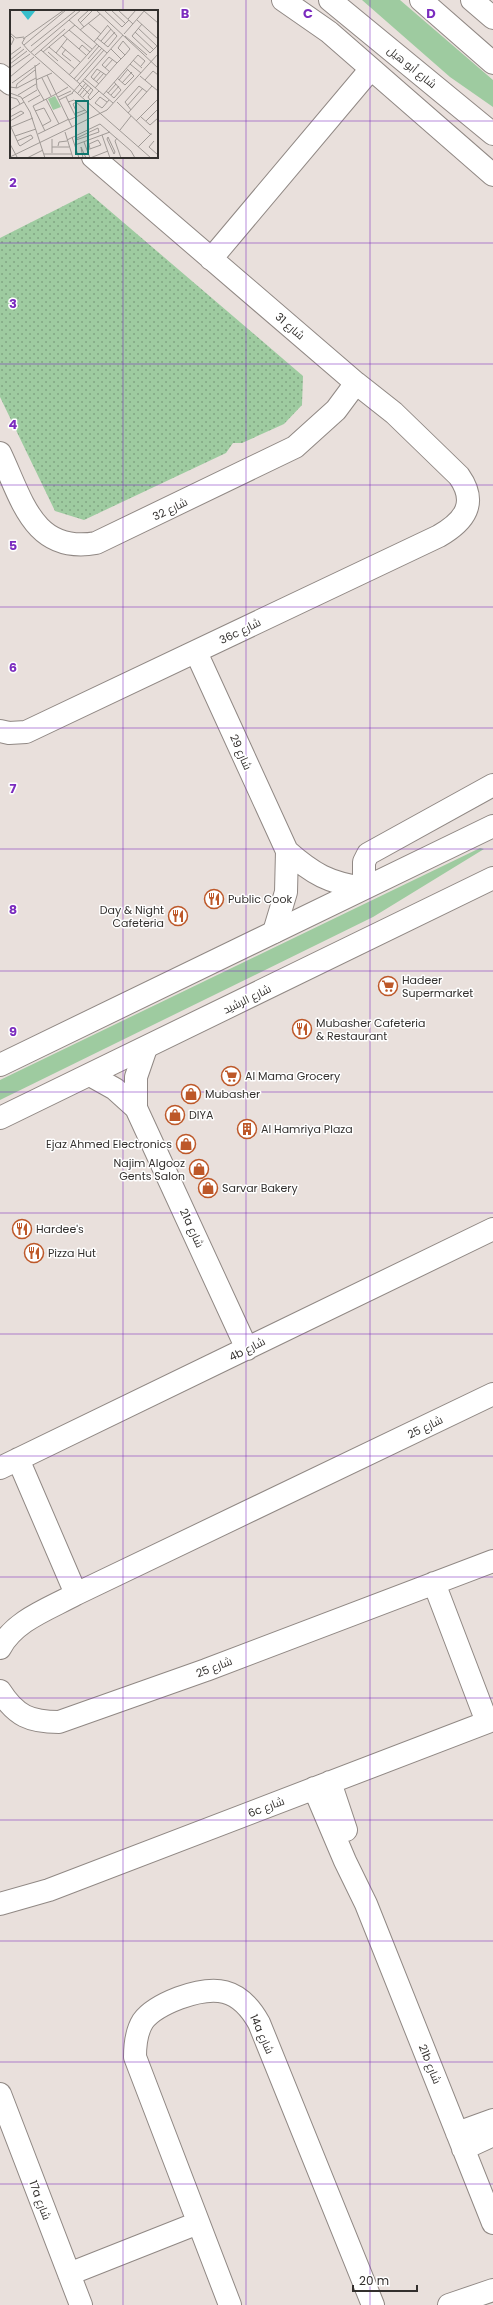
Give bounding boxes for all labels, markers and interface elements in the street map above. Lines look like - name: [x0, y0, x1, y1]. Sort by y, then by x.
- text: B: [181, 4, 190, 23]
- text: C: [303, 4, 313, 23]
- text: D: [426, 4, 436, 23]
- inset map: [10, 10, 158, 158]
- street label: شارع أبو هيل: [384, 42, 440, 92]
- text: 2: [9, 173, 17, 192]
- text: 3: [9, 294, 17, 313]
- street label: شارع 31: [272, 309, 308, 343]
- text: 4: [9, 415, 18, 434]
- street label: شارع 32: [150, 494, 190, 524]
- text: 5: [9, 536, 17, 555]
- street label: 36c شارع: [217, 614, 263, 648]
- text: 6: [9, 658, 17, 677]
- street label: شارع 29: [226, 732, 256, 772]
- text: 7: [10, 779, 17, 798]
- restaurant icon: Public Cook: [203, 888, 225, 910]
- place label: Public Cook: [228, 891, 292, 907]
- text: 8: [9, 900, 17, 919]
- place label: Day & Night Cafeteria: [100, 902, 164, 931]
- restaurant icon: Day & Night Cafeteria: [167, 905, 189, 927]
- place label: Hadeer Supermarket: [402, 972, 473, 1001]
- supermarket icon: Hadeer Supermarket: [377, 975, 399, 997]
- street label: شارع الرشيد: [220, 980, 274, 1018]
- place label: Mubasher Cafeteria & Restaurant: [316, 1015, 425, 1044]
- restaurant icon: Mubasher Cafeteria & Restaurant: [291, 1018, 313, 1040]
- text: 9: [9, 1022, 17, 1041]
- supermarket icon: Al Mama Grocery: [220, 1065, 242, 1087]
- place label: Al Mama Grocery: [245, 1068, 341, 1084]
- shop icon: Mubasher: [180, 1083, 202, 1105]
- place label: Mubasher: [205, 1086, 260, 1102]
- shop icon: DIYA: [164, 1104, 186, 1126]
- place label: DIYA: [189, 1107, 214, 1123]
- building icon: Al Hamriya Plaza: [236, 1118, 258, 1140]
- place label: Al Hamriya Plaza: [261, 1121, 353, 1137]
- shop icon: Ejaz Ahmed Electronics: [175, 1133, 197, 1155]
- place label: Ejaz Ahmed Electronics: [46, 1136, 172, 1152]
- place label: Najim Algooz Gents Salon: [113, 1155, 185, 1184]
- shop icon: Najim Algooz Gents Salon: [188, 1158, 210, 1180]
- shop icon: Sarvar Bakery: [197, 1177, 219, 1199]
- place label: Sarvar Bakery: [222, 1180, 298, 1196]
- street label: 21a شارع: [176, 1206, 208, 1250]
- restaurant icon: Hardee's: [11, 1218, 33, 1240]
- place label: Hardee's: [36, 1221, 84, 1237]
- restaurant icon: Pizza Hut: [23, 1242, 45, 1264]
- place label: Pizza Hut: [48, 1245, 96, 1261]
- street label: 4b شارع: [226, 1333, 268, 1365]
- street label: شارع 25: [405, 1412, 445, 1442]
- street label: شارع 25: [194, 1653, 234, 1681]
- street label: 6c شارع: [245, 1793, 287, 1821]
- street label: 14a شارع: [246, 2012, 278, 2056]
- street label: 21b شارع: [415, 2042, 445, 2086]
- street label: 17a شارع: [25, 2178, 55, 2222]
- scale bar: [353, 2267, 417, 2293]
- text: 20 m: [359, 2272, 389, 2289]

